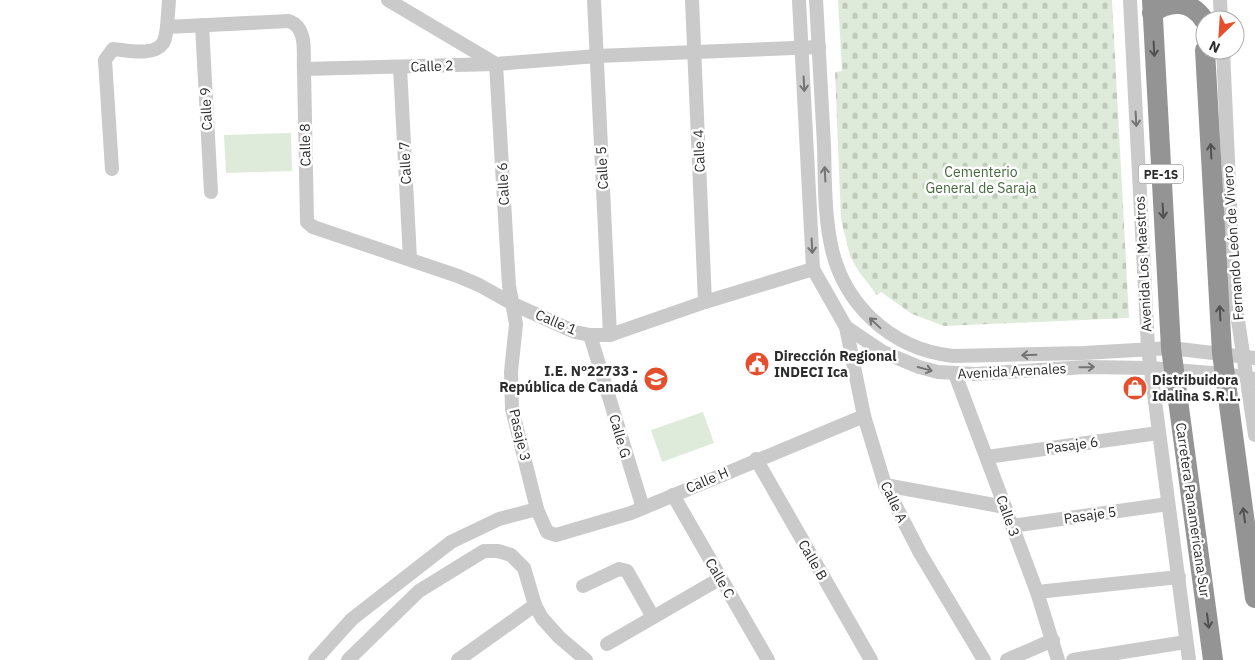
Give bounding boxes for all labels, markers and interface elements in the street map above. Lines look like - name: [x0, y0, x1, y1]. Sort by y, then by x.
- north arrow: [1195, 10, 1245, 60]
- text: N: [1206, 36, 1223, 57]
- one-way arrow: [1150, 40, 1159, 56]
- street label: Calle 2: [410, 56, 454, 76]
- one-way arrow: [799, 75, 808, 91]
- street label: Calle 9: [196, 87, 216, 131]
- one-way arrow: [1132, 110, 1141, 126]
- street label: Calle 8: [296, 123, 314, 167]
- street label: Calle 4: [689, 129, 709, 173]
- street label: Calle 7: [395, 141, 415, 185]
- one-way arrow: [1206, 143, 1215, 159]
- street label: Calle 5: [592, 146, 612, 190]
- street label: Calle 6: [493, 162, 513, 206]
- park label: Cementerio General de Saraja: [926, 163, 1037, 197]
- road number: PE-1S: [1138, 164, 1184, 183]
- street label: Fernando León de Vivero: [1219, 165, 1247, 321]
- one-way arrow: [821, 166, 830, 182]
- street label: Avenida Los Maestros: [1130, 195, 1156, 332]
- one-way arrow: [1159, 203, 1168, 219]
- one-way arrow: [807, 238, 816, 254]
- street label: Calle 1: [533, 305, 579, 339]
- one-way arrow: [1215, 305, 1224, 321]
- one-way arrow: [869, 317, 882, 329]
- place label: Dirección Regional INDECI Ica: [774, 347, 896, 381]
- one-way arrow: [1021, 350, 1038, 360]
- public building icon: Dirección Regional INDECI Ica: [744, 351, 770, 377]
- street label: Avenida Arenales: [957, 359, 1067, 383]
- place label: I.E. Nº22733 - República de Canadá: [499, 362, 638, 396]
- one-way arrow: [1078, 362, 1095, 372]
- one-way arrow: [917, 364, 933, 374]
- school or university icon: I.E. Nº22733 - República de Canadá: [643, 366, 669, 392]
- place label: Distribuidora Idalina S.R.L.: [1152, 371, 1241, 405]
- shop icon: Distribuidora Idalina S.R.L.: [1122, 375, 1148, 401]
- street label: Pasaje 3: [505, 407, 535, 463]
- street label: Calle G: [605, 412, 635, 460]
- street label: Carretera Panamericana Sur: [1172, 421, 1214, 599]
- street label: Pasaje 6: [1044, 432, 1100, 458]
- street label: Calle H: [683, 463, 731, 497]
- street label: Calle A: [877, 478, 911, 526]
- street label: Calle 3: [992, 493, 1024, 539]
- street label: Pasaje 5: [1062, 502, 1118, 528]
- one-way arrow: [1238, 507, 1248, 523]
- street label: Calle B: [794, 537, 832, 583]
- street label: Calle C: [701, 555, 739, 602]
- one-way arrow: [1203, 613, 1213, 629]

